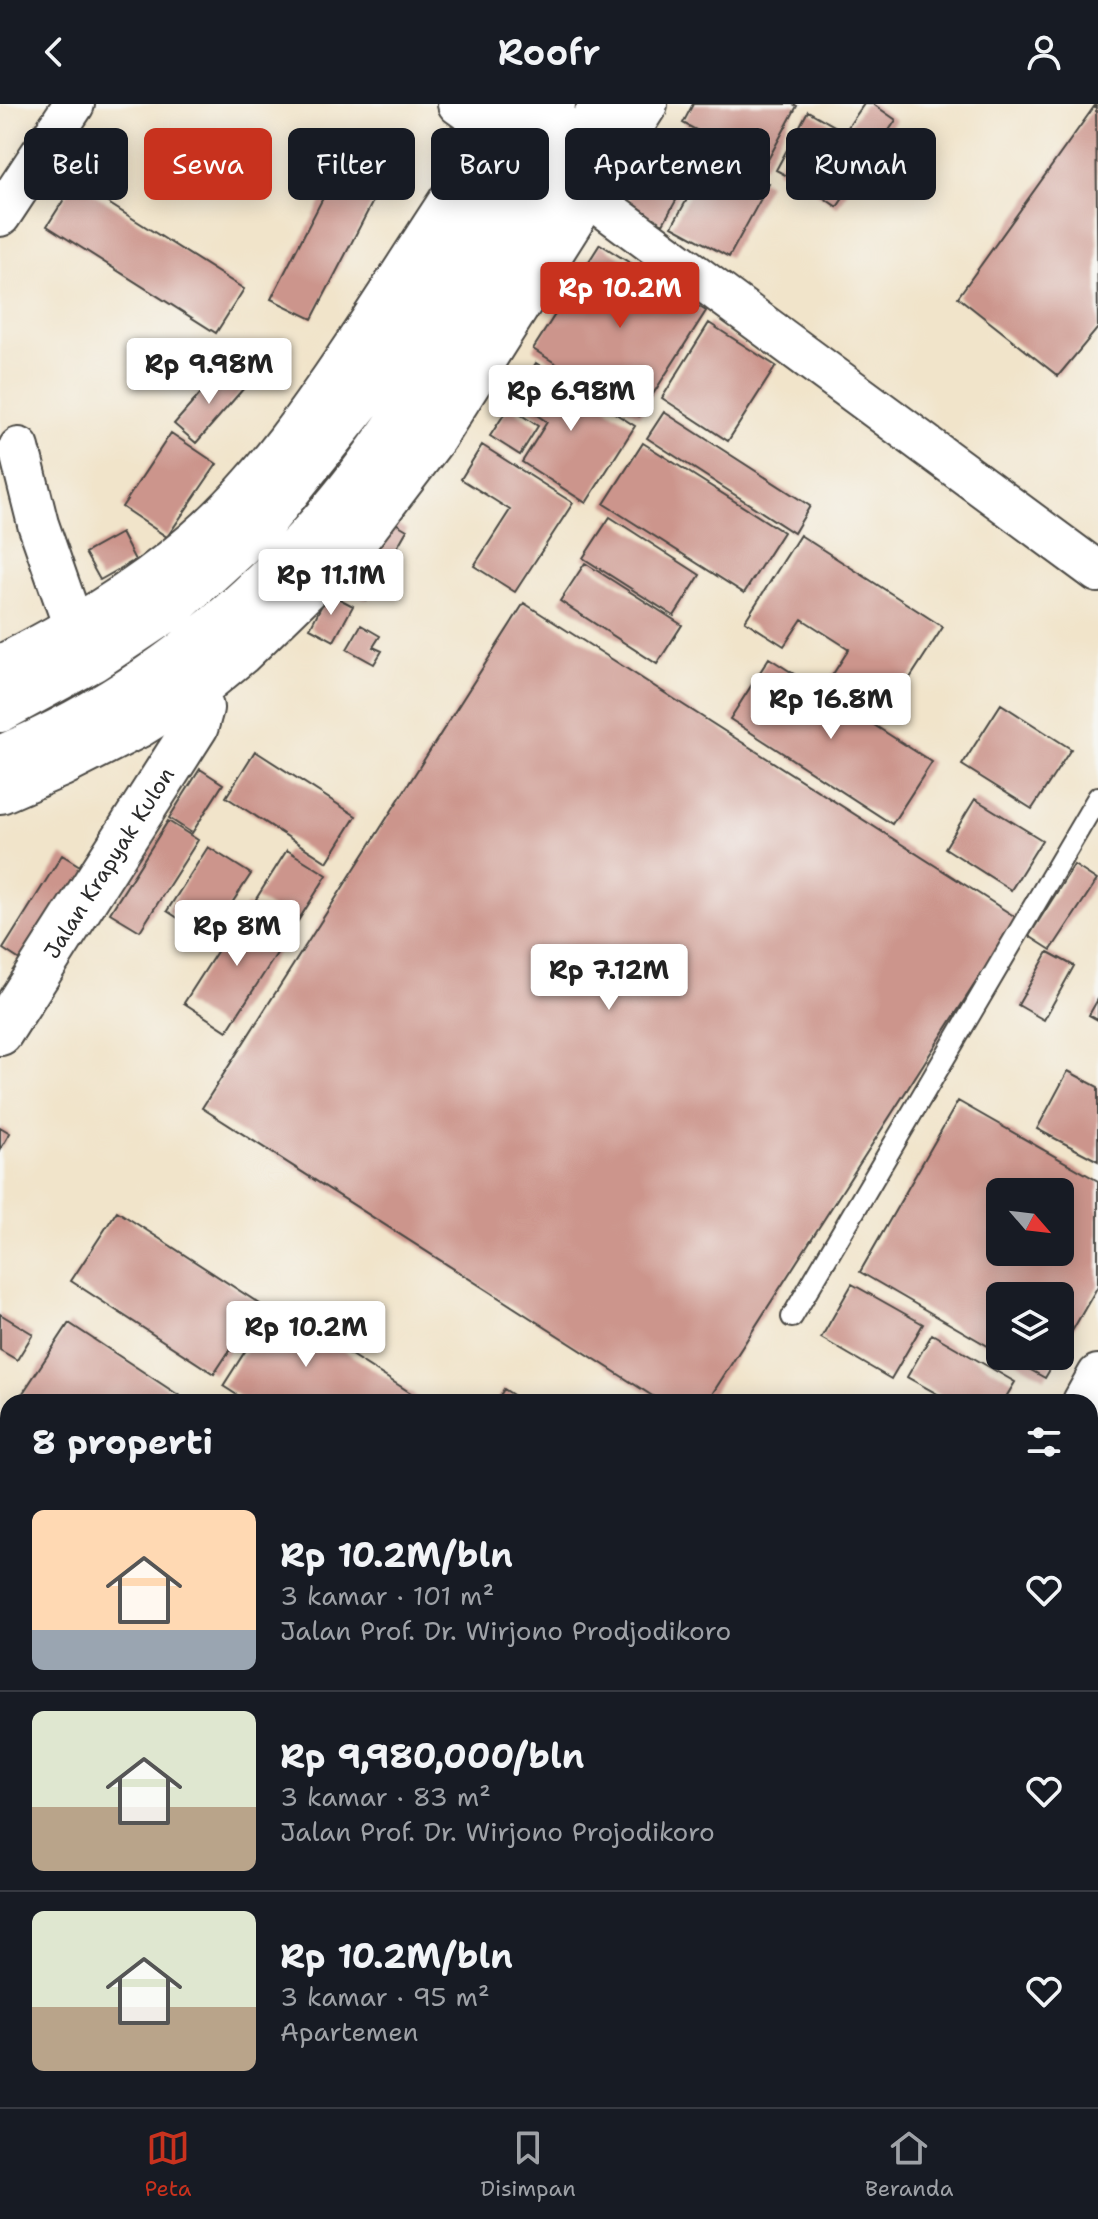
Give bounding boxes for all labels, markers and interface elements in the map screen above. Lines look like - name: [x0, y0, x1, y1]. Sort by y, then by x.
- text: Roofr: [498, 28, 600, 77]
- icon: back: [32, 30, 76, 74]
- icon: person: [1022, 30, 1066, 74]
- chip: Beli: [24, 128, 128, 200]
- chip: Sewa: [144, 128, 272, 200]
- chip: Filter: [288, 128, 415, 200]
- chip: Baru: [431, 128, 549, 200]
- chip: Apartemen: [565, 128, 770, 200]
- chip: Rumah: [786, 128, 936, 200]
- pin: Rp 10.2M: [537, 262, 703, 330]
- text: Rp 10.2M: [558, 270, 682, 305]
- pin: Rp 9.98M: [126, 338, 292, 406]
- text: Rp 9.98M: [145, 346, 273, 381]
- pin: Rp 6.98M: [488, 365, 654, 433]
- text: Rp 6.98M: [507, 373, 635, 408]
- pin: Rp 11.1M: [248, 549, 414, 617]
- text: Rp 11.1M: [276, 557, 386, 592]
- pin: Rp 16.8M: [748, 673, 914, 741]
- text: Rp 16.8M: [769, 681, 893, 716]
- street label: Jalan Krapyak Kulon: [37, 762, 181, 964]
- pin: Rp 8M: [181, 900, 293, 968]
- text: Rp 8M: [193, 908, 281, 943]
- pin: Rp 7.12M: [526, 944, 692, 1012]
- text: Rp 7.12M: [549, 952, 669, 987]
- north arrow: [986, 1178, 1074, 1266]
- map controls: [986, 1178, 1074, 1370]
- button: layers: [986, 1282, 1074, 1370]
- pin: Rp 10.2M: [223, 1301, 389, 1369]
- text: Rp 10.2M: [244, 1309, 368, 1344]
- text: 8 properti: [32, 1419, 213, 1465]
- icon: filters: [1022, 1420, 1066, 1464]
- text: Rp 10.2M/bln: [280, 1532, 513, 1578]
- icon: home: [96, 1542, 192, 1638]
- icon: heart: [1022, 1568, 1066, 1612]
- text: 3 kamar · 101 m²: [280, 1578, 495, 1613]
- text: Jalan Prof. Dr. Wirjono Prodjodikoro: [280, 1613, 731, 1648]
- text: Rp 9,980,000/bln: [280, 1733, 584, 1779]
- icon: home: [96, 1743, 192, 1839]
- icon: heart: [1022, 1769, 1066, 1813]
- text: 3 kamar · 83 m²: [280, 1779, 491, 1814]
- text: Jalan Prof. Dr. Wirjono Projodikoro: [280, 1814, 715, 1849]
- text: Rp 10.2M/bln: [280, 1933, 513, 1979]
- icon: home: [96, 1943, 192, 2039]
- icon: heart: [1022, 1969, 1066, 2013]
- text: 3 kamar · 95 m²: [280, 1979, 490, 2014]
- text: Apartemen: [280, 2014, 419, 2049]
- tab: Peta: [145, 2126, 191, 2203]
- tab: Disimpan: [481, 2126, 576, 2203]
- tab: Beranda: [865, 2126, 953, 2203]

